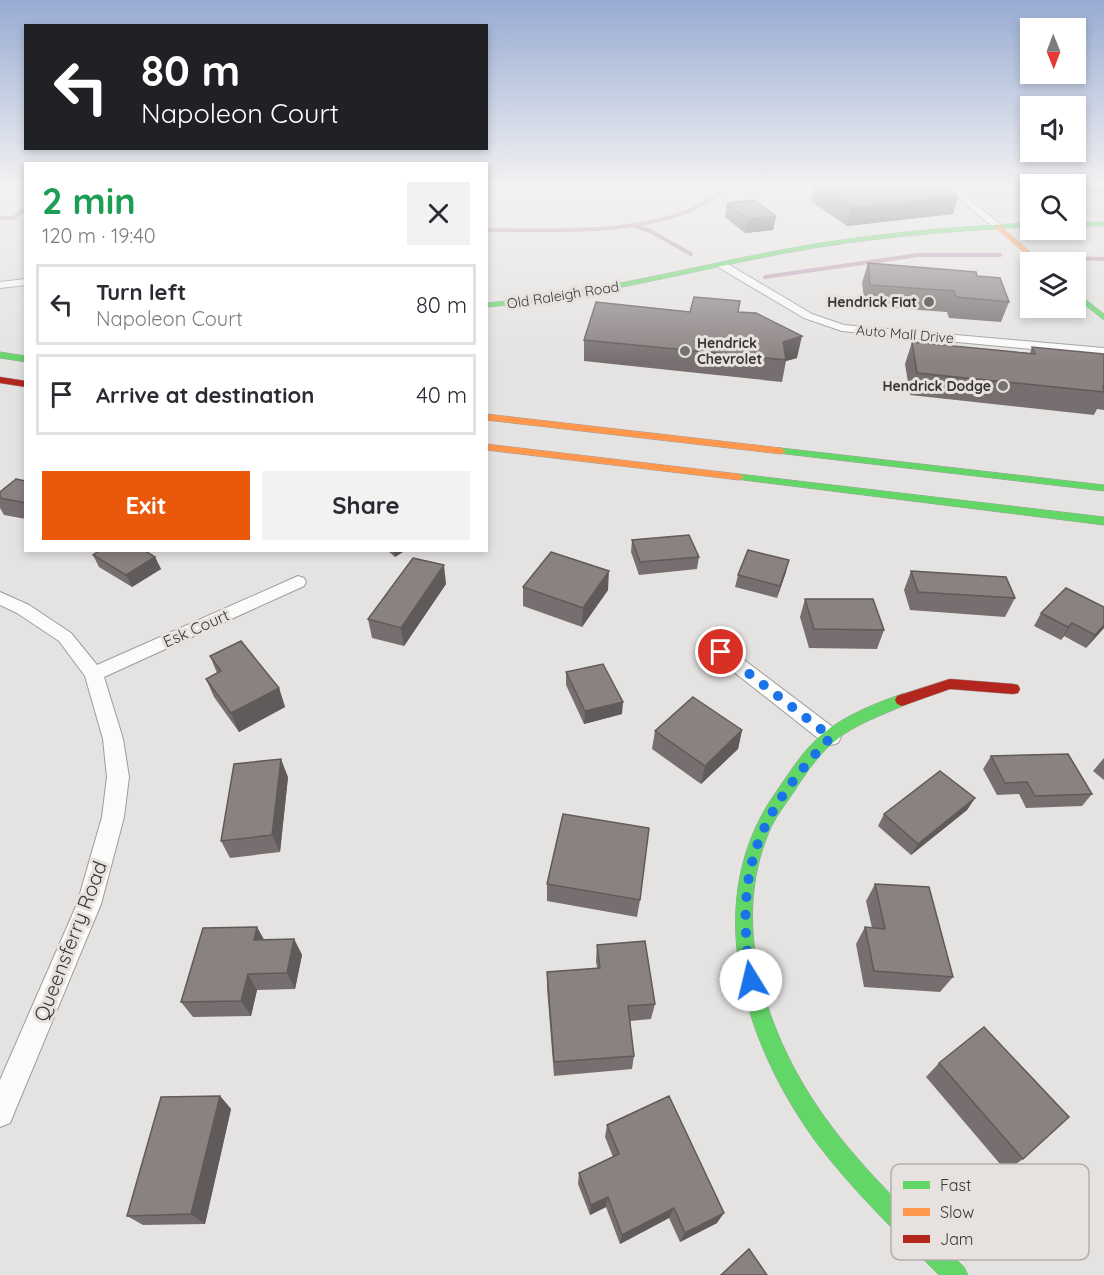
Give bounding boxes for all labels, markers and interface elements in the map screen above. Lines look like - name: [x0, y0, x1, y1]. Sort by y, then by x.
- north arrow: [1020, 18, 1086, 84]
- map controls: [1020, 18, 1086, 318]
- text: 80 m: [141, 44, 240, 97]
- icon: left: [42, 48, 120, 126]
- text: Napoleon Court: [141, 96, 339, 130]
- button: sound: [1020, 96, 1086, 162]
- button: search: [1020, 174, 1086, 240]
- text: 2 min: [42, 178, 136, 223]
- button: close: [407, 182, 470, 245]
- text: 120 m · 19:40: [42, 223, 156, 248]
- button: layers: [1020, 252, 1086, 318]
- street label: Old Raleigh Road: [506, 277, 620, 313]
- text: Turn left: [96, 278, 186, 306]
- icon: left: [45, 288, 78, 321]
- text: 80 m: [416, 291, 467, 319]
- place label: Hendrick Fiat: [827, 293, 917, 311]
- marker: Hendrick Fiat: [922, 295, 936, 309]
- text: Napoleon Court: [96, 306, 243, 331]
- street label: Auto Mall Drive: [855, 321, 955, 347]
- place label: Hendrick Chevrolet: [697, 334, 762, 368]
- marker: Hendrick Chevrolet: [678, 344, 692, 358]
- place label: Hendrick Dodge: [882, 377, 991, 395]
- icon: arrive: [45, 378, 78, 411]
- marker: Hendrick Dodge: [996, 379, 1010, 393]
- text: Arrive at destination: [96, 381, 314, 409]
- text: 40 m: [416, 381, 467, 409]
- button: Exit: [42, 471, 250, 540]
- button: Share: [262, 471, 470, 540]
- street label: Esk Court: [160, 605, 232, 651]
- pin: [695, 626, 746, 677]
- icon: arrive: [704, 635, 737, 668]
- street label: Queensferry Road: [28, 857, 112, 1025]
- position arrow: [719, 948, 783, 1012]
- legend: [891, 1164, 1089, 1260]
- text: Fast: [940, 1175, 971, 1195]
- text: Slow: [940, 1202, 974, 1222]
- text: Jam: [940, 1229, 973, 1249]

